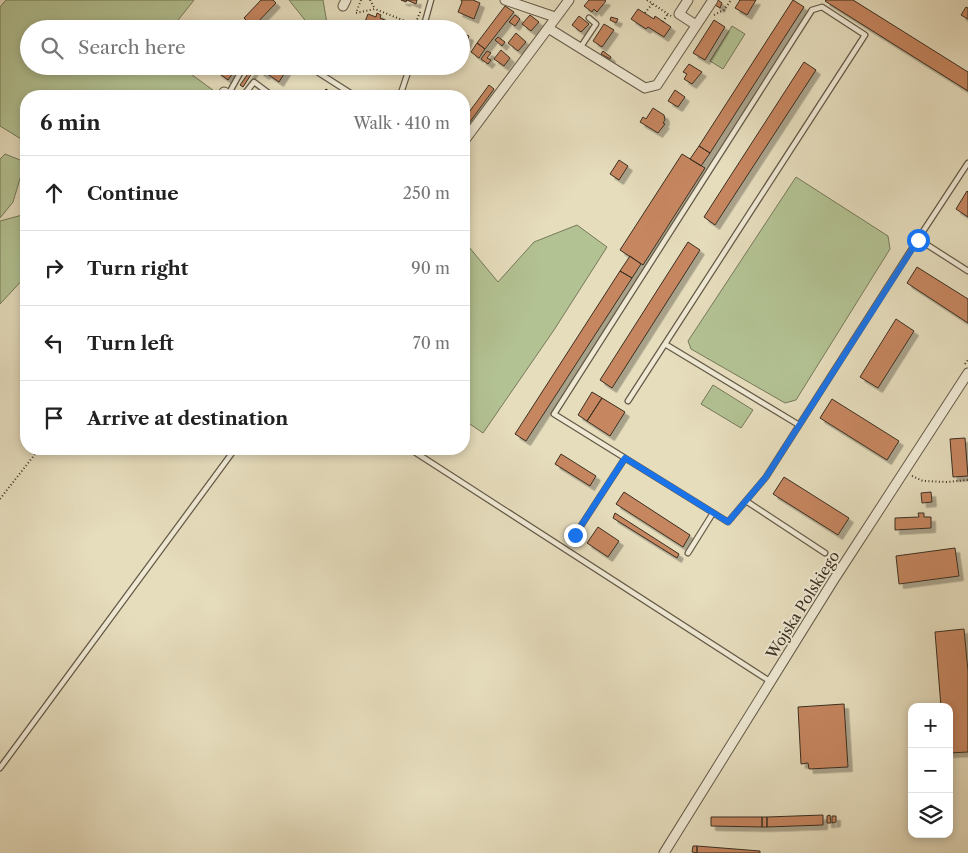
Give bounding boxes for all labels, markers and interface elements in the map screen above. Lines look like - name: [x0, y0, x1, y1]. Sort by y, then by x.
- search box: [20, 20, 470, 75]
- icon: search: [38, 34, 66, 62]
- text: Search here: [78, 36, 186, 59]
- text: 6 min: [40, 110, 101, 135]
- text: Walk · 410 m: [353, 113, 450, 133]
- icon: ahead: [40, 179, 68, 207]
- text: Continue: [87, 182, 179, 205]
- text: 250 m: [403, 183, 450, 203]
- route start: [907, 229, 930, 252]
- icon: right: [40, 254, 68, 282]
- text: Turn right: [87, 257, 188, 280]
- text: 90 m: [411, 258, 450, 278]
- icon: left: [40, 329, 68, 357]
- text: Turn left: [87, 332, 174, 355]
- text: 70 m: [413, 333, 450, 353]
- icon: arrive: [40, 404, 68, 432]
- text: Arrive at destination: [87, 407, 288, 430]
- route end: [564, 524, 587, 547]
- street label: Wojska Polskiego: [761, 547, 843, 663]
- map controls: [908, 703, 953, 838]
- button: +: [908, 703, 953, 748]
- button: −: [908, 748, 953, 793]
- button: layers: [908, 793, 953, 838]

